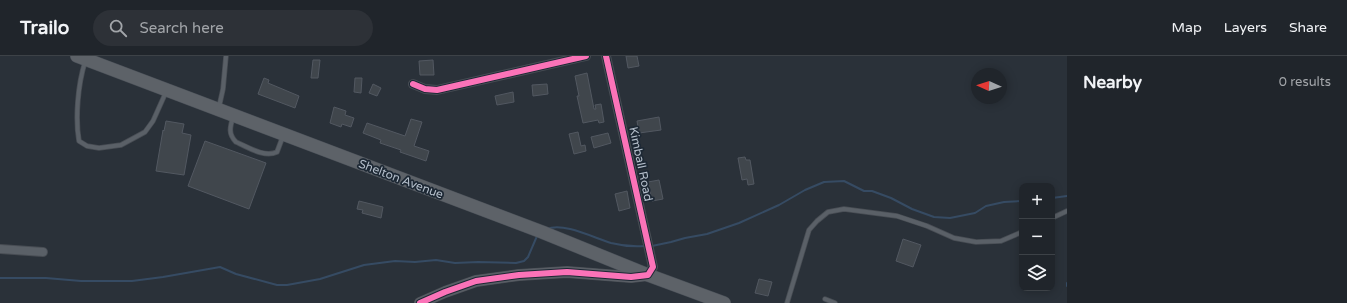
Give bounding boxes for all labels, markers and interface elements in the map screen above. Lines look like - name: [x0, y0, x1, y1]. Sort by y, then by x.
- search box: [93, 10, 373, 46]
- text: Trailo: [20, 17, 69, 39]
- icon: search: [107, 17, 129, 39]
- text: Search here: [139, 19, 224, 37]
- text: Map: [1172, 19, 1202, 36]
- text: Layers: [1224, 19, 1267, 36]
- text: Share: [1289, 19, 1327, 36]
- north arrow: [971, 68, 1007, 104]
- text: Nearby: [1083, 72, 1142, 93]
- text: 0 results: [1279, 74, 1331, 90]
- street label: Kimball Road: [626, 126, 656, 202]
- street label: Shelton Avenue: [357, 156, 446, 202]
- map controls: [1019, 183, 1055, 291]
- button: +: [1019, 183, 1055, 219]
- button: −: [1019, 219, 1055, 255]
- button: layers: [1019, 255, 1055, 291]

